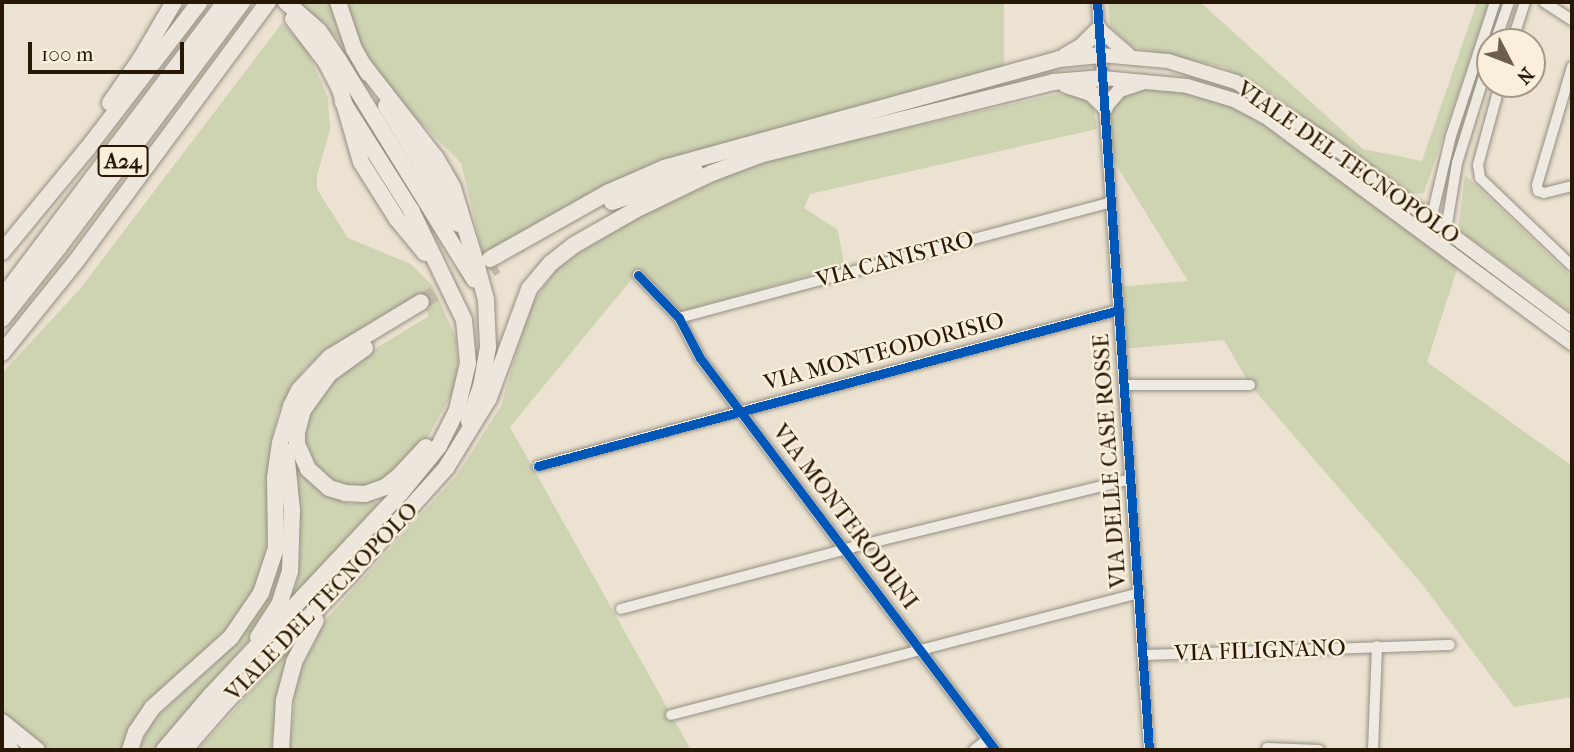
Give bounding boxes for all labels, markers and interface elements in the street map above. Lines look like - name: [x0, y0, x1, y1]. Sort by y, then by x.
- scale bar: [32, 28, 187, 72]
- north arrow: [1476, 28, 1546, 98]
- text: 100 m: [41, 42, 94, 66]
- text: N: [1512, 63, 1538, 88]
- street label: VIALE DEL TECNOPOLO: [1231, 75, 1465, 251]
- road number: A24: [97, 144, 149, 178]
- street label: VIA CANISTRO: [813, 226, 977, 294]
- street label: VIA MONTEODORISIO: [761, 307, 1007, 397]
- street label: VIA DELLE CASE ROSSE: [1087, 333, 1133, 589]
- street label: VIA MONTERODUNI: [766, 419, 924, 615]
- street label: VIALE DEL TECNOPOLO: [220, 497, 424, 707]
- street label: VIA FILIGNANO: [1174, 634, 1346, 668]

